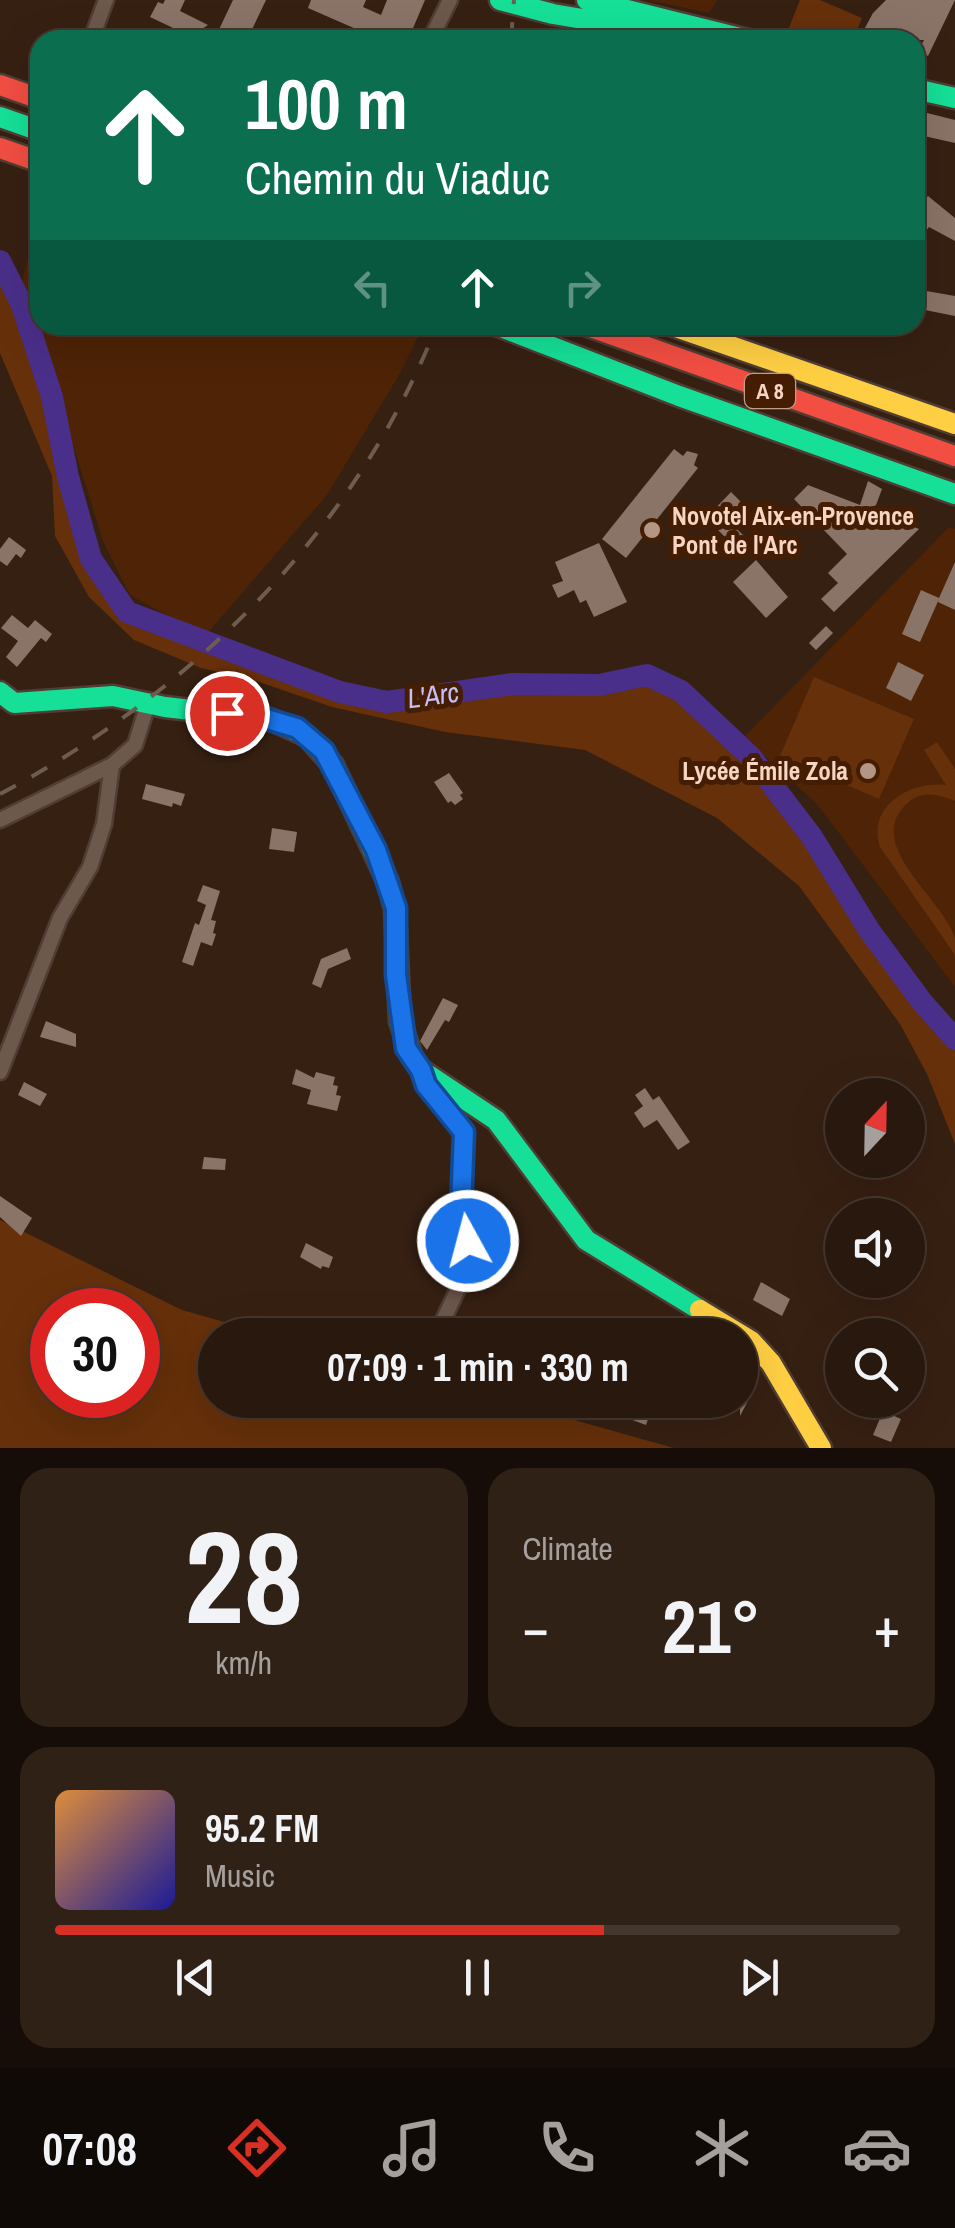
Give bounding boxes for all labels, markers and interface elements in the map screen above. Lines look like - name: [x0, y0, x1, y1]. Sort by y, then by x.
- text: 100 m: [245, 57, 408, 151]
- icon: ahead: [80, 70, 210, 200]
- text: Chemin du Viaduc: [245, 147, 550, 208]
- icon: left: [345, 260, 400, 315]
- icon: ahead: [450, 260, 505, 315]
- icon: right: [555, 260, 610, 315]
- road number: A 8: [745, 374, 795, 408]
- place label: Novotel Aix-en-Provence Pont de l'Arc: [672, 499, 914, 562]
- marker: Novotel Aix-en-Provence Pont de l'Arc: [641, 519, 663, 541]
- pin: [185, 671, 270, 756]
- water label: L'Arc: [405, 673, 461, 717]
- icon: arrive: [200, 686, 255, 741]
- place label: Lycée Émile Zola: [682, 754, 849, 788]
- marker: Lycée Émile Zola: [857, 760, 879, 782]
- north arrow: [825, 1078, 925, 1178]
- map controls: [825, 1078, 925, 1418]
- position arrow: [416, 1189, 520, 1293]
- button: sound: [825, 1198, 925, 1298]
- speed limit sign: 30: [30, 1288, 160, 1418]
- button: search: [825, 1318, 925, 1418]
- text: 07:09 · 1 min · 330 m: [327, 1342, 629, 1393]
- text: 28: [184, 1488, 303, 1664]
- text: Climate: [523, 1527, 613, 1570]
- text: 21°: [662, 1575, 760, 1676]
- text: −: [523, 1590, 549, 1664]
- text: +: [874, 1590, 900, 1664]
- text: km/h: [215, 1641, 272, 1684]
- text: 95.2 FM: [205, 1803, 319, 1854]
- text: Music: [205, 1854, 275, 1897]
- icon: previous: [168, 1950, 223, 2005]
- icon: pause: [450, 1950, 505, 2005]
- icon: next: [732, 1950, 787, 2005]
- icon: directions: [222, 2113, 292, 2183]
- icon: music: [377, 2113, 447, 2183]
- icon: phone: [532, 2113, 602, 2183]
- icon: climate: [687, 2113, 757, 2183]
- icon: car: [842, 2113, 912, 2183]
- text: 07:08: [43, 2118, 137, 2179]

